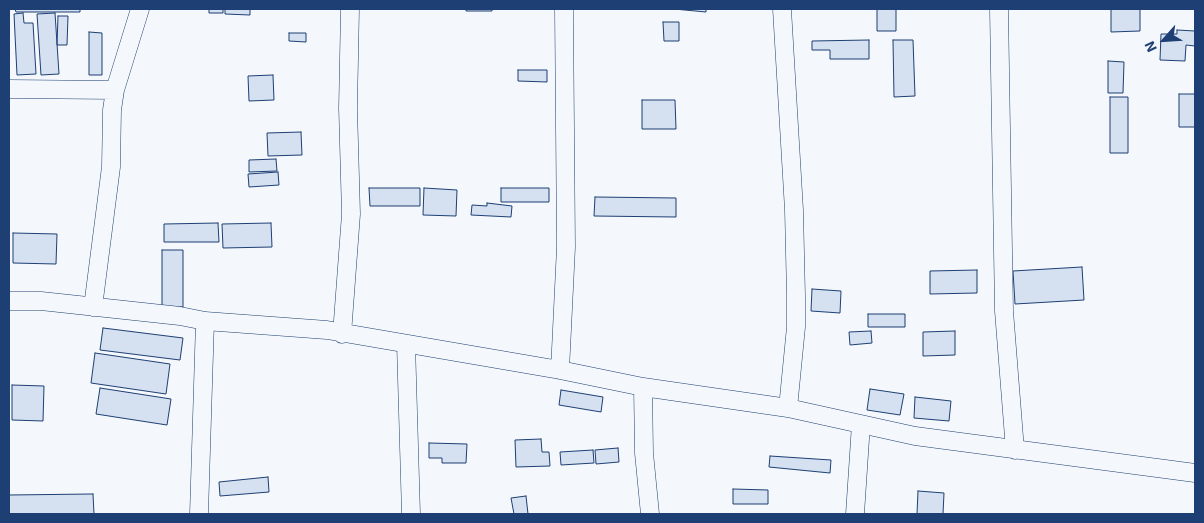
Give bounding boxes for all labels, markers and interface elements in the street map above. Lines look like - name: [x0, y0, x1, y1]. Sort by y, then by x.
- north arrow: [1139, 15, 1189, 65]
- text: N: [1140, 39, 1160, 55]

